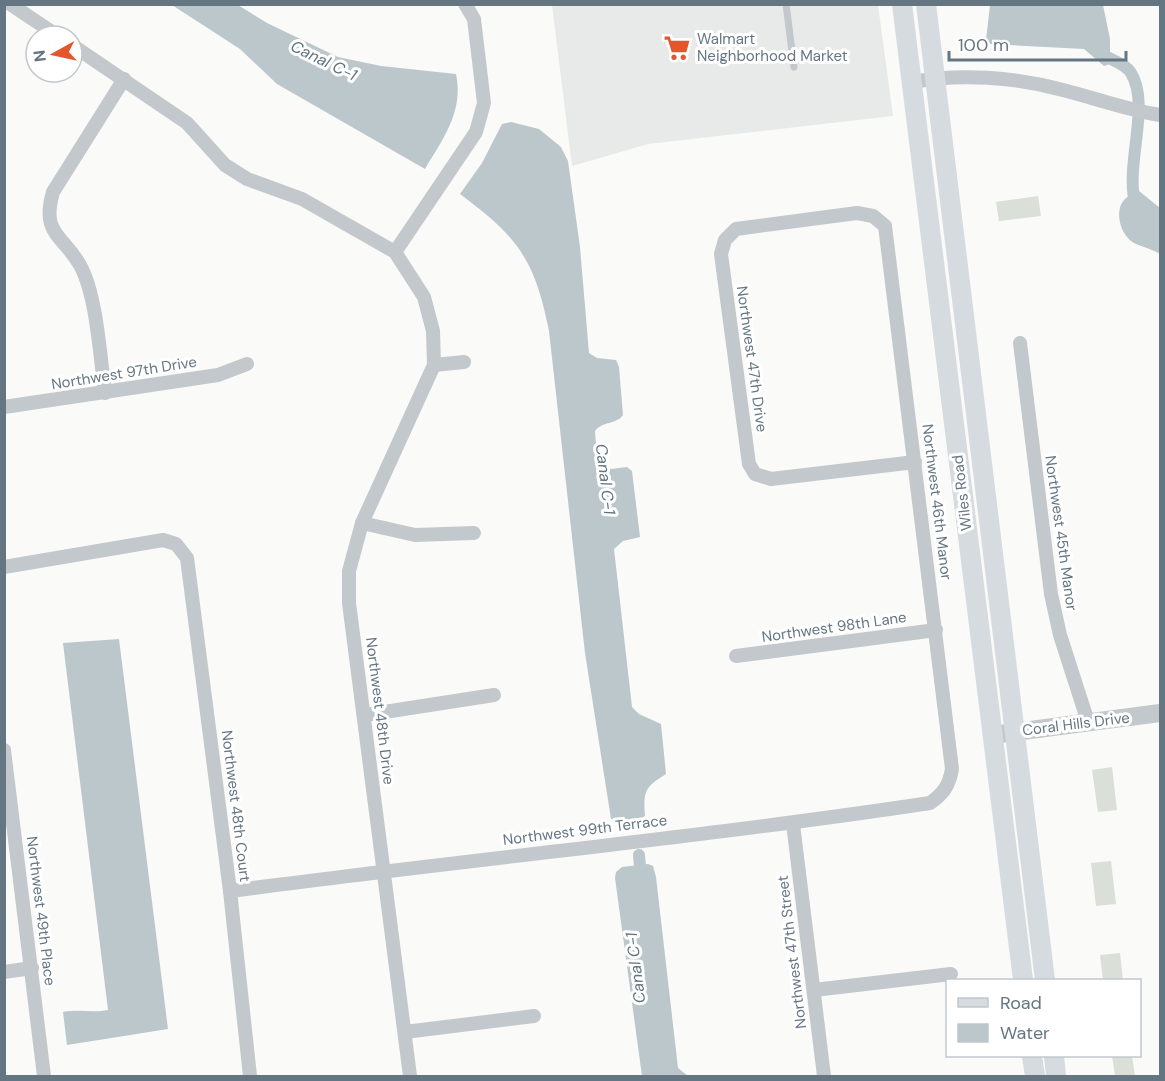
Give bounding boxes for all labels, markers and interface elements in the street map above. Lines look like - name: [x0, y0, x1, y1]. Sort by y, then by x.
- north arrow: [24, 24, 84, 84]
- scale bar: [949, 24, 1126, 62]
- place label: Walmart Neighborhood Market: [697, 29, 848, 66]
- supermarket icon: Walmart Neighborhood Market: [662, 33, 692, 63]
- text: 100 m: [958, 33, 1009, 57]
- water label: Canal C-1: [287, 35, 361, 86]
- text: N: [28, 49, 51, 63]
- street label: Northwest 47th Drive: [732, 285, 772, 433]
- street label: Northwest 97th Drive: [50, 352, 198, 394]
- street label: Northwest 46th Manor: [918, 423, 957, 582]
- water label: Canal C-1: [591, 442, 620, 517]
- street label: Wiles Road: [947, 454, 977, 532]
- street label: Northwest 45th Manor: [1040, 454, 1082, 612]
- street label: Northwest 98th Lane: [760, 607, 908, 647]
- street label: Northwest 48th Drive: [361, 636, 399, 786]
- street label: Coral Hills Drive: [1021, 707, 1131, 741]
- street label: Northwest 48th Court: [217, 729, 255, 883]
- street label: Northwest 99th Terrace: [502, 810, 668, 850]
- street label: Northwest 49th Place: [22, 835, 60, 987]
- street label: Northwest 47th Street: [773, 874, 811, 1030]
- water label: Canal C-1: [621, 930, 650, 1005]
- legend: [946, 979, 1141, 1057]
- text: Road: [1000, 991, 1042, 1015]
- text: Water: [1000, 1021, 1050, 1045]

